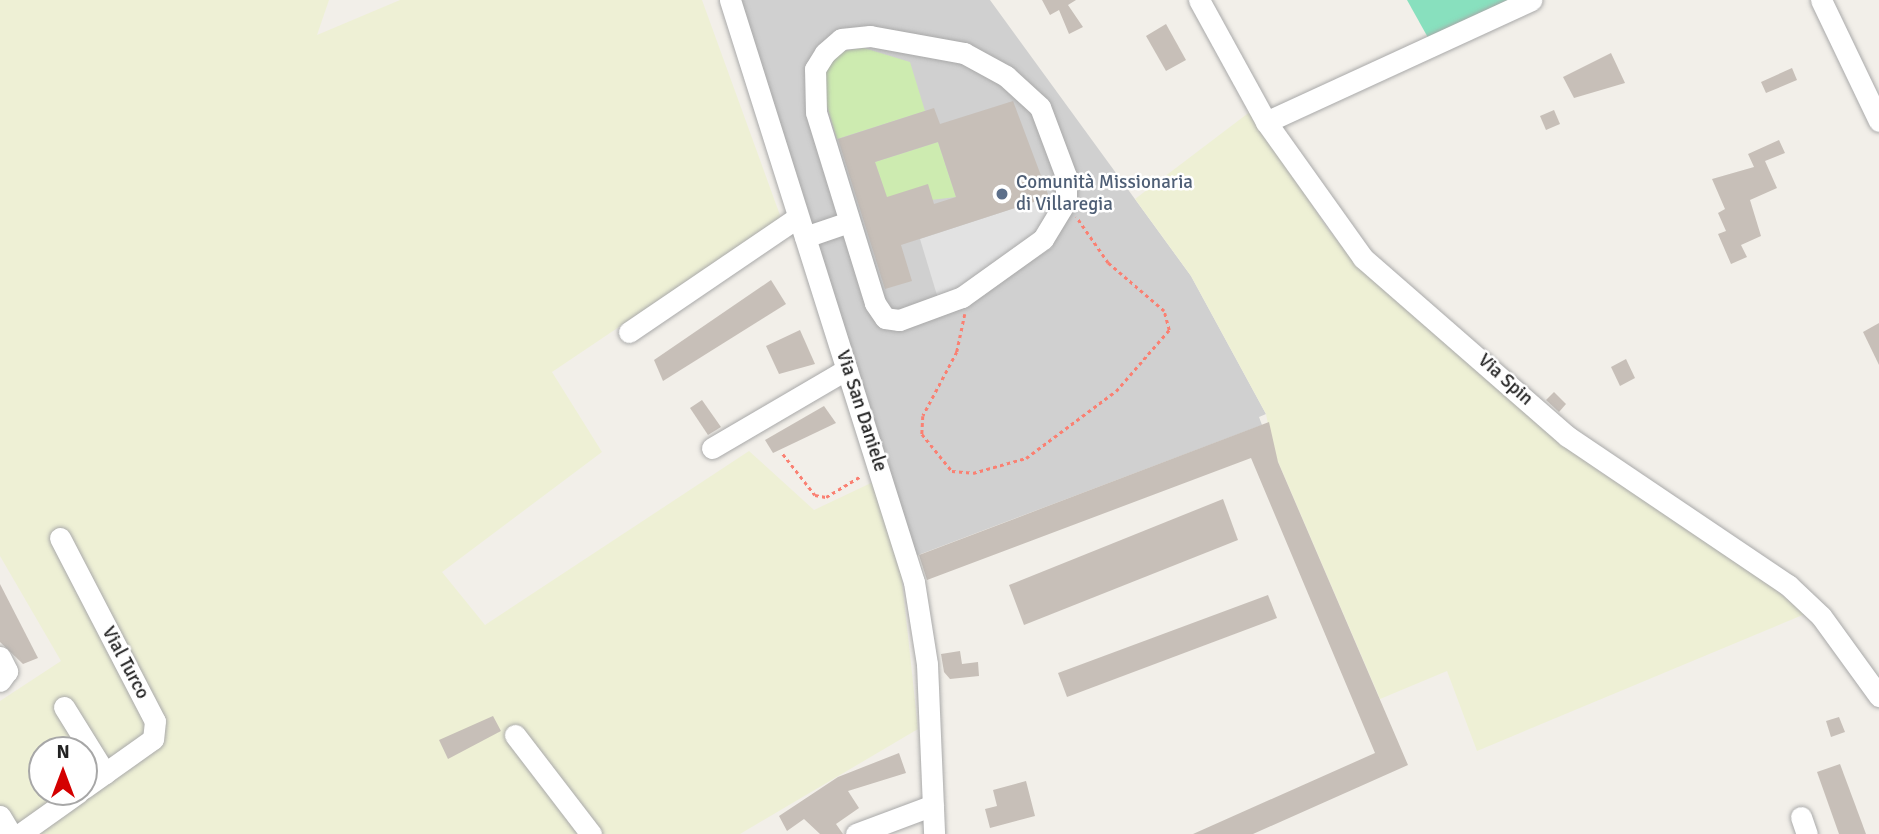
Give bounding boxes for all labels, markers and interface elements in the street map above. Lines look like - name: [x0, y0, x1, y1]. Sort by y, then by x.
- place label: Comunità Missionaria di Villaregia: [1016, 172, 1193, 216]
- marker: Comunità Missionaria di Villaregia: [994, 186, 1010, 202]
- street label: Via San Daniele: [831, 347, 891, 475]
- street label: Via Spin: [1473, 349, 1537, 411]
- street label: Vial Turco: [96, 623, 154, 703]
- north arrow: [28, 736, 98, 806]
- text: N: [56, 740, 70, 764]

